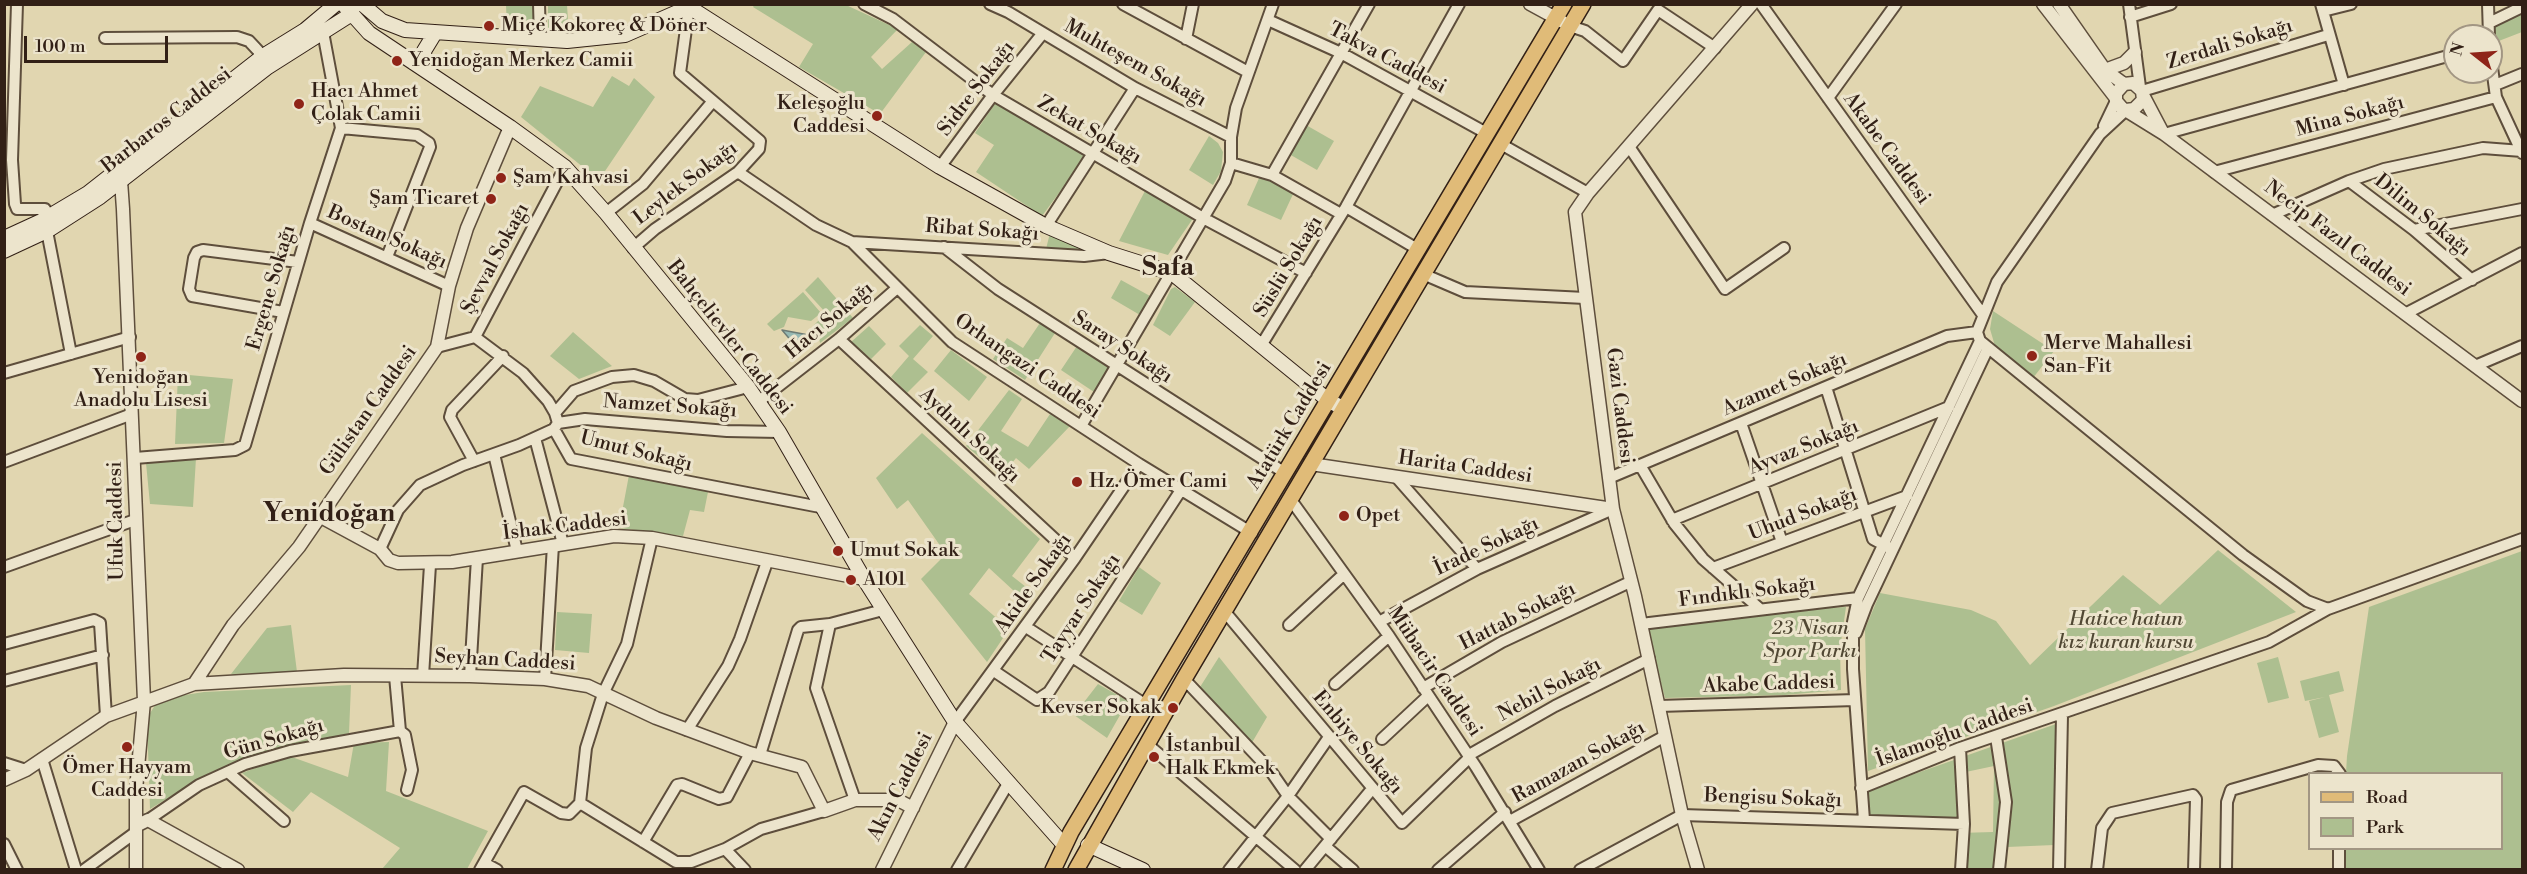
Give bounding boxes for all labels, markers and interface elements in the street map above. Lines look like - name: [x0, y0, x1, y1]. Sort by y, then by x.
- place label: Miçé Kokoreç & Döner: [501, 14, 707, 38]
- street label: Zerdali Sokağı: [2164, 14, 2296, 76]
- street label: Muhteşem Sokağı: [1059, 15, 1211, 113]
- street label: Takva Caddesi: [1324, 18, 1450, 100]
- marker: Miçé Kokoreç & Döner: [482, 19, 496, 33]
- scale bar: [27, 24, 171, 62]
- north arrow: [2443, 24, 2503, 84]
- text: 100 m: [35, 35, 86, 58]
- street label: Sidre Sokağı: [933, 37, 1021, 141]
- text: N: [2446, 40, 2469, 58]
- place label: Yenidoğan Merkez Camii: [409, 49, 633, 73]
- marker: Yenidoğan Merkez Camii: [390, 54, 404, 68]
- street label: Barbaros Caddesi: [97, 63, 237, 179]
- place label: Hacı Ahmet Çolak Camii: [311, 80, 421, 127]
- street label: Akabe Caddesi: [1837, 88, 1935, 210]
- street label: Mina Sokağı: [2293, 91, 2407, 143]
- place label: Keleşoğlu Caddesi: [777, 92, 865, 139]
- street label: Zekat Sokağı: [1033, 92, 1145, 170]
- marker: Hacı Ahmet Çolak Camii: [292, 97, 306, 111]
- marker: Keleşoğlu Caddesi: [870, 109, 884, 123]
- street label: Leylek Sokağı: [629, 137, 743, 231]
- place label: Şam Kahvasi: [513, 166, 629, 190]
- street label: Dilim Sokağı: [2369, 170, 2475, 262]
- marker: Şam Kahvasi: [494, 171, 508, 185]
- street label: Necip Fazıl Caddesi: [2259, 176, 2415, 302]
- place label: Şam Ticaret: [369, 187, 479, 211]
- marker: Şam Ticaret: [484, 192, 498, 206]
- street label: Şevval Sokağı: [457, 199, 535, 319]
- street label: Bostan Sokağı: [323, 201, 451, 275]
- street label: Süslü Sokağı: [1249, 212, 1329, 322]
- street label: Ribat Sokağı: [924, 215, 1040, 247]
- street label: Ergene Sokağı: [243, 222, 301, 354]
- district label: Safa: [1142, 253, 1194, 285]
- street label: Bahçelievler Caddesi: [661, 256, 797, 420]
- street label: Hacı Sokağı: [781, 277, 879, 365]
- street label: Saray Sokağı: [1067, 307, 1177, 389]
- street label: Orhangazi Caddesi: [950, 309, 1104, 425]
- place label: Merve Mahallesi San-Fit: [2044, 332, 2192, 379]
- street label: Gülistan Caddesi: [315, 341, 423, 481]
- street label: Gazi Caddesi: [1600, 346, 1638, 466]
- street label: Azamet Sokağı: [1719, 348, 1851, 422]
- marker: Merve Mahallesi San-Fit: [2025, 349, 2039, 363]
- marker: Yenidoğan Anadolu Lisesi: [134, 350, 148, 364]
- street label: Atatürk Caddesi: [1242, 358, 1338, 494]
- place label: Yenidoğan Anadolu Lisesi: [74, 366, 208, 413]
- street label: Aydınlı Sokağı: [913, 383, 1025, 489]
- street label: Namzet Sokağı: [602, 390, 738, 424]
- street label: Ayvaz Sokağı: [1745, 415, 1863, 481]
- street label: Umut Sokağı: [577, 426, 695, 478]
- street label: Harita Caddesi: [1396, 447, 1534, 489]
- street label: Ufuk Caddesi: [104, 461, 130, 581]
- place label: Hz. Ömer Cami: [1089, 470, 1227, 494]
- marker: Hz. Ömer Cami: [1070, 475, 1084, 489]
- street label: Uhud Sokağı: [1745, 483, 1861, 547]
- district label: Yenidoğan: [263, 499, 395, 531]
- place label: Opet: [1356, 504, 1400, 528]
- street label: İshak Caddesi: [502, 507, 628, 547]
- marker: Opet: [1337, 509, 1351, 523]
- street label: İrade Sokağı: [1431, 512, 1543, 582]
- street label: Akide Sokağı: [991, 529, 1077, 639]
- place label: Umut Sokak: [850, 539, 959, 563]
- marker: Umut Sokak: [831, 544, 845, 558]
- street label: Tayyar Sokağı: [1038, 550, 1126, 668]
- place label: A101: [863, 568, 906, 592]
- marker: A101: [844, 573, 858, 587]
- street label: Fındıklı Sokağı: [1677, 573, 1817, 613]
- street label: Hattab Sokağı: [1456, 577, 1580, 657]
- street label: Mübacir Caddesi: [1382, 602, 1486, 742]
- park label: Hatice hatun kız kuran kursu: [2058, 608, 2194, 655]
- park label: 23 Nisan Spor Parkı: [1763, 617, 1857, 664]
- street label: Seyhan Caddesi: [434, 645, 576, 677]
- street label: Nebil Sokağı: [1494, 653, 1606, 727]
- street label: Akabe Caddesi: [1702, 671, 1836, 699]
- street label: Enbiye Sokağı: [1307, 686, 1407, 800]
- street label: İslamoğlu Caddesi: [1873, 695, 2037, 773]
- place label: Kevser Sokak: [1041, 696, 1161, 720]
- marker: Kevser Sokak: [1166, 701, 1180, 715]
- street label: Gün Sokağı: [221, 714, 327, 766]
- street label: Ramazan Sokağı: [1508, 716, 1650, 810]
- street label: Akın Caddesi: [863, 729, 939, 845]
- place label: İstanbul Halk Ekmek: [1166, 734, 1275, 781]
- marker: Ömer Hayyam Caddesi: [120, 740, 134, 754]
- marker: İstanbul Halk Ekmek: [1147, 750, 1161, 764]
- place label: Ömer Hayyam Caddesi: [63, 756, 191, 803]
- legend: [2308, 772, 2503, 850]
- street label: Bengisu Sokağı: [1704, 785, 1842, 813]
- text: Road: [2366, 786, 2408, 809]
- text: Park: [2366, 816, 2403, 839]

